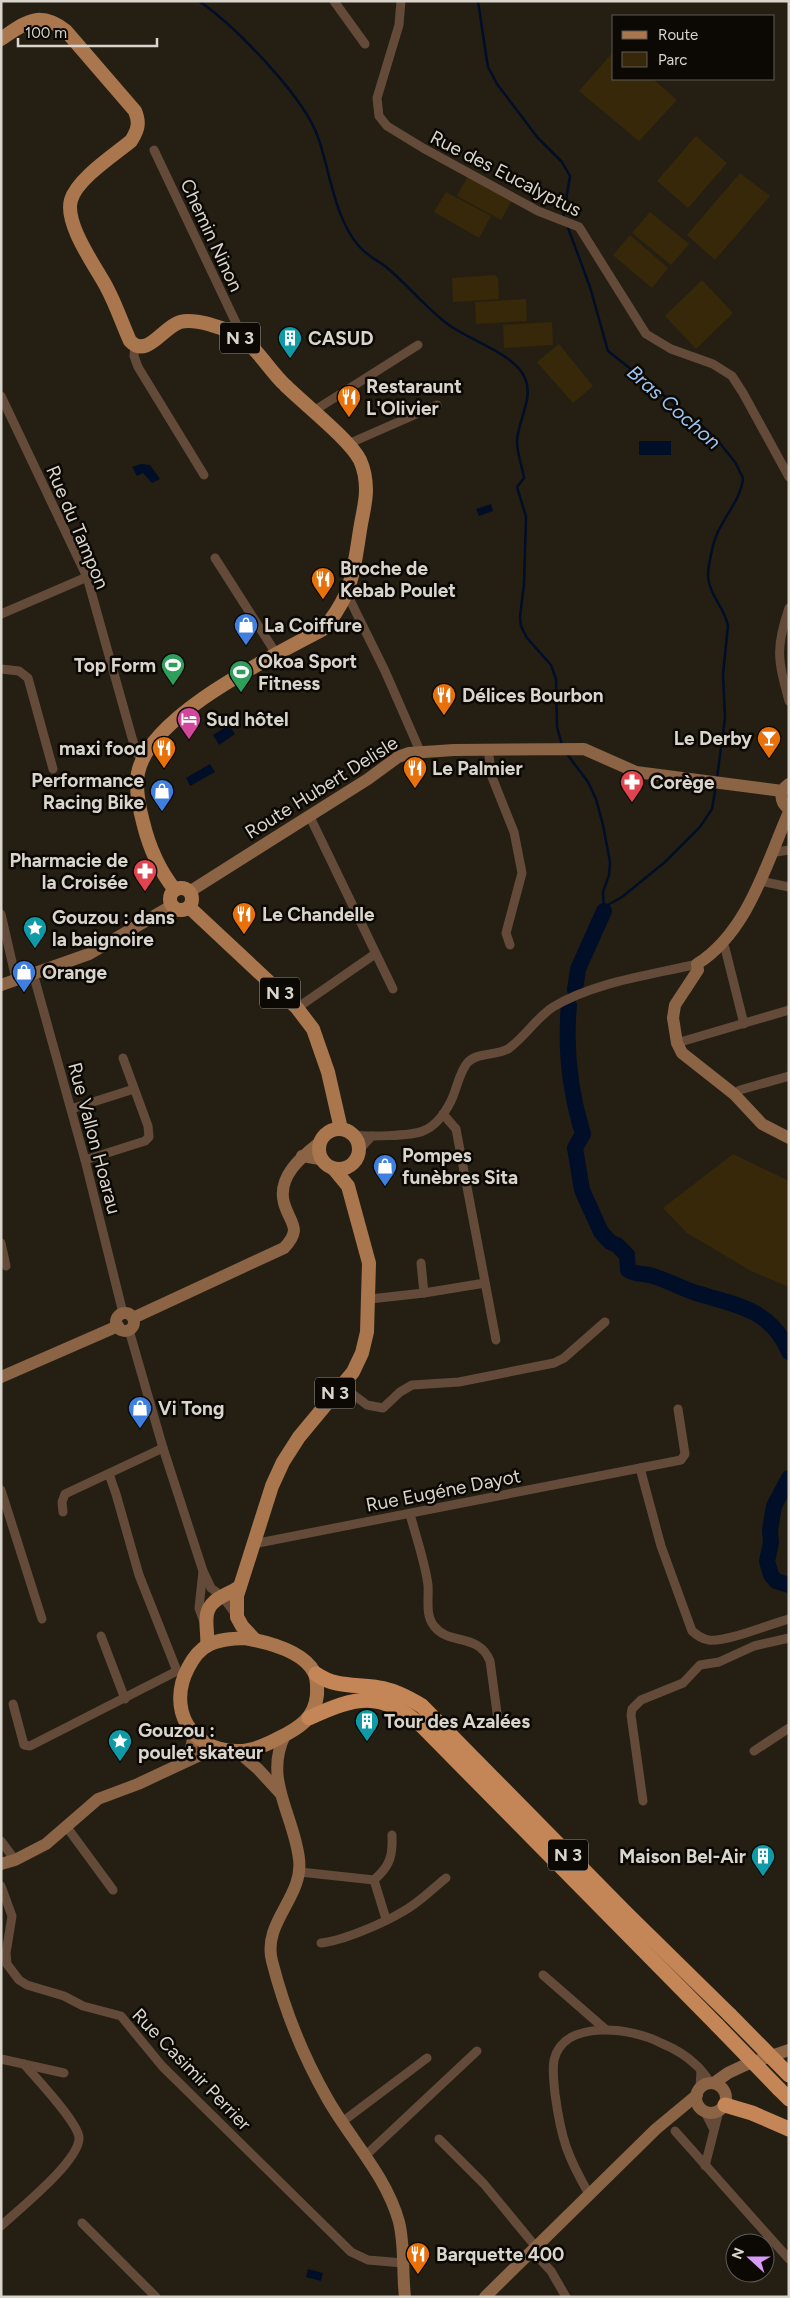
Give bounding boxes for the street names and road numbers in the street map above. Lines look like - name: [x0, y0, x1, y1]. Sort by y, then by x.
- street label: Rue des Eucalyptus: [426, 125, 585, 222]
- street label: Chemin Ninon: [175, 175, 248, 295]
- road number: N 3: [220, 322, 260, 353]
- street label: Rue du Tampon: [41, 462, 114, 592]
- street label: Route Hubert Delisle: [241, 731, 402, 844]
- road number: N 3: [260, 978, 300, 1008]
- street label: Rue Vallon Hoarau: [63, 1060, 126, 1216]
- road number: N 3: [315, 1378, 355, 1409]
- street label: Rue Eugéne Dayot: [364, 1464, 522, 1517]
- road number: N 3: [548, 1840, 588, 1870]
- street label: Rue Casimir Perrier: [127, 2003, 256, 2136]

